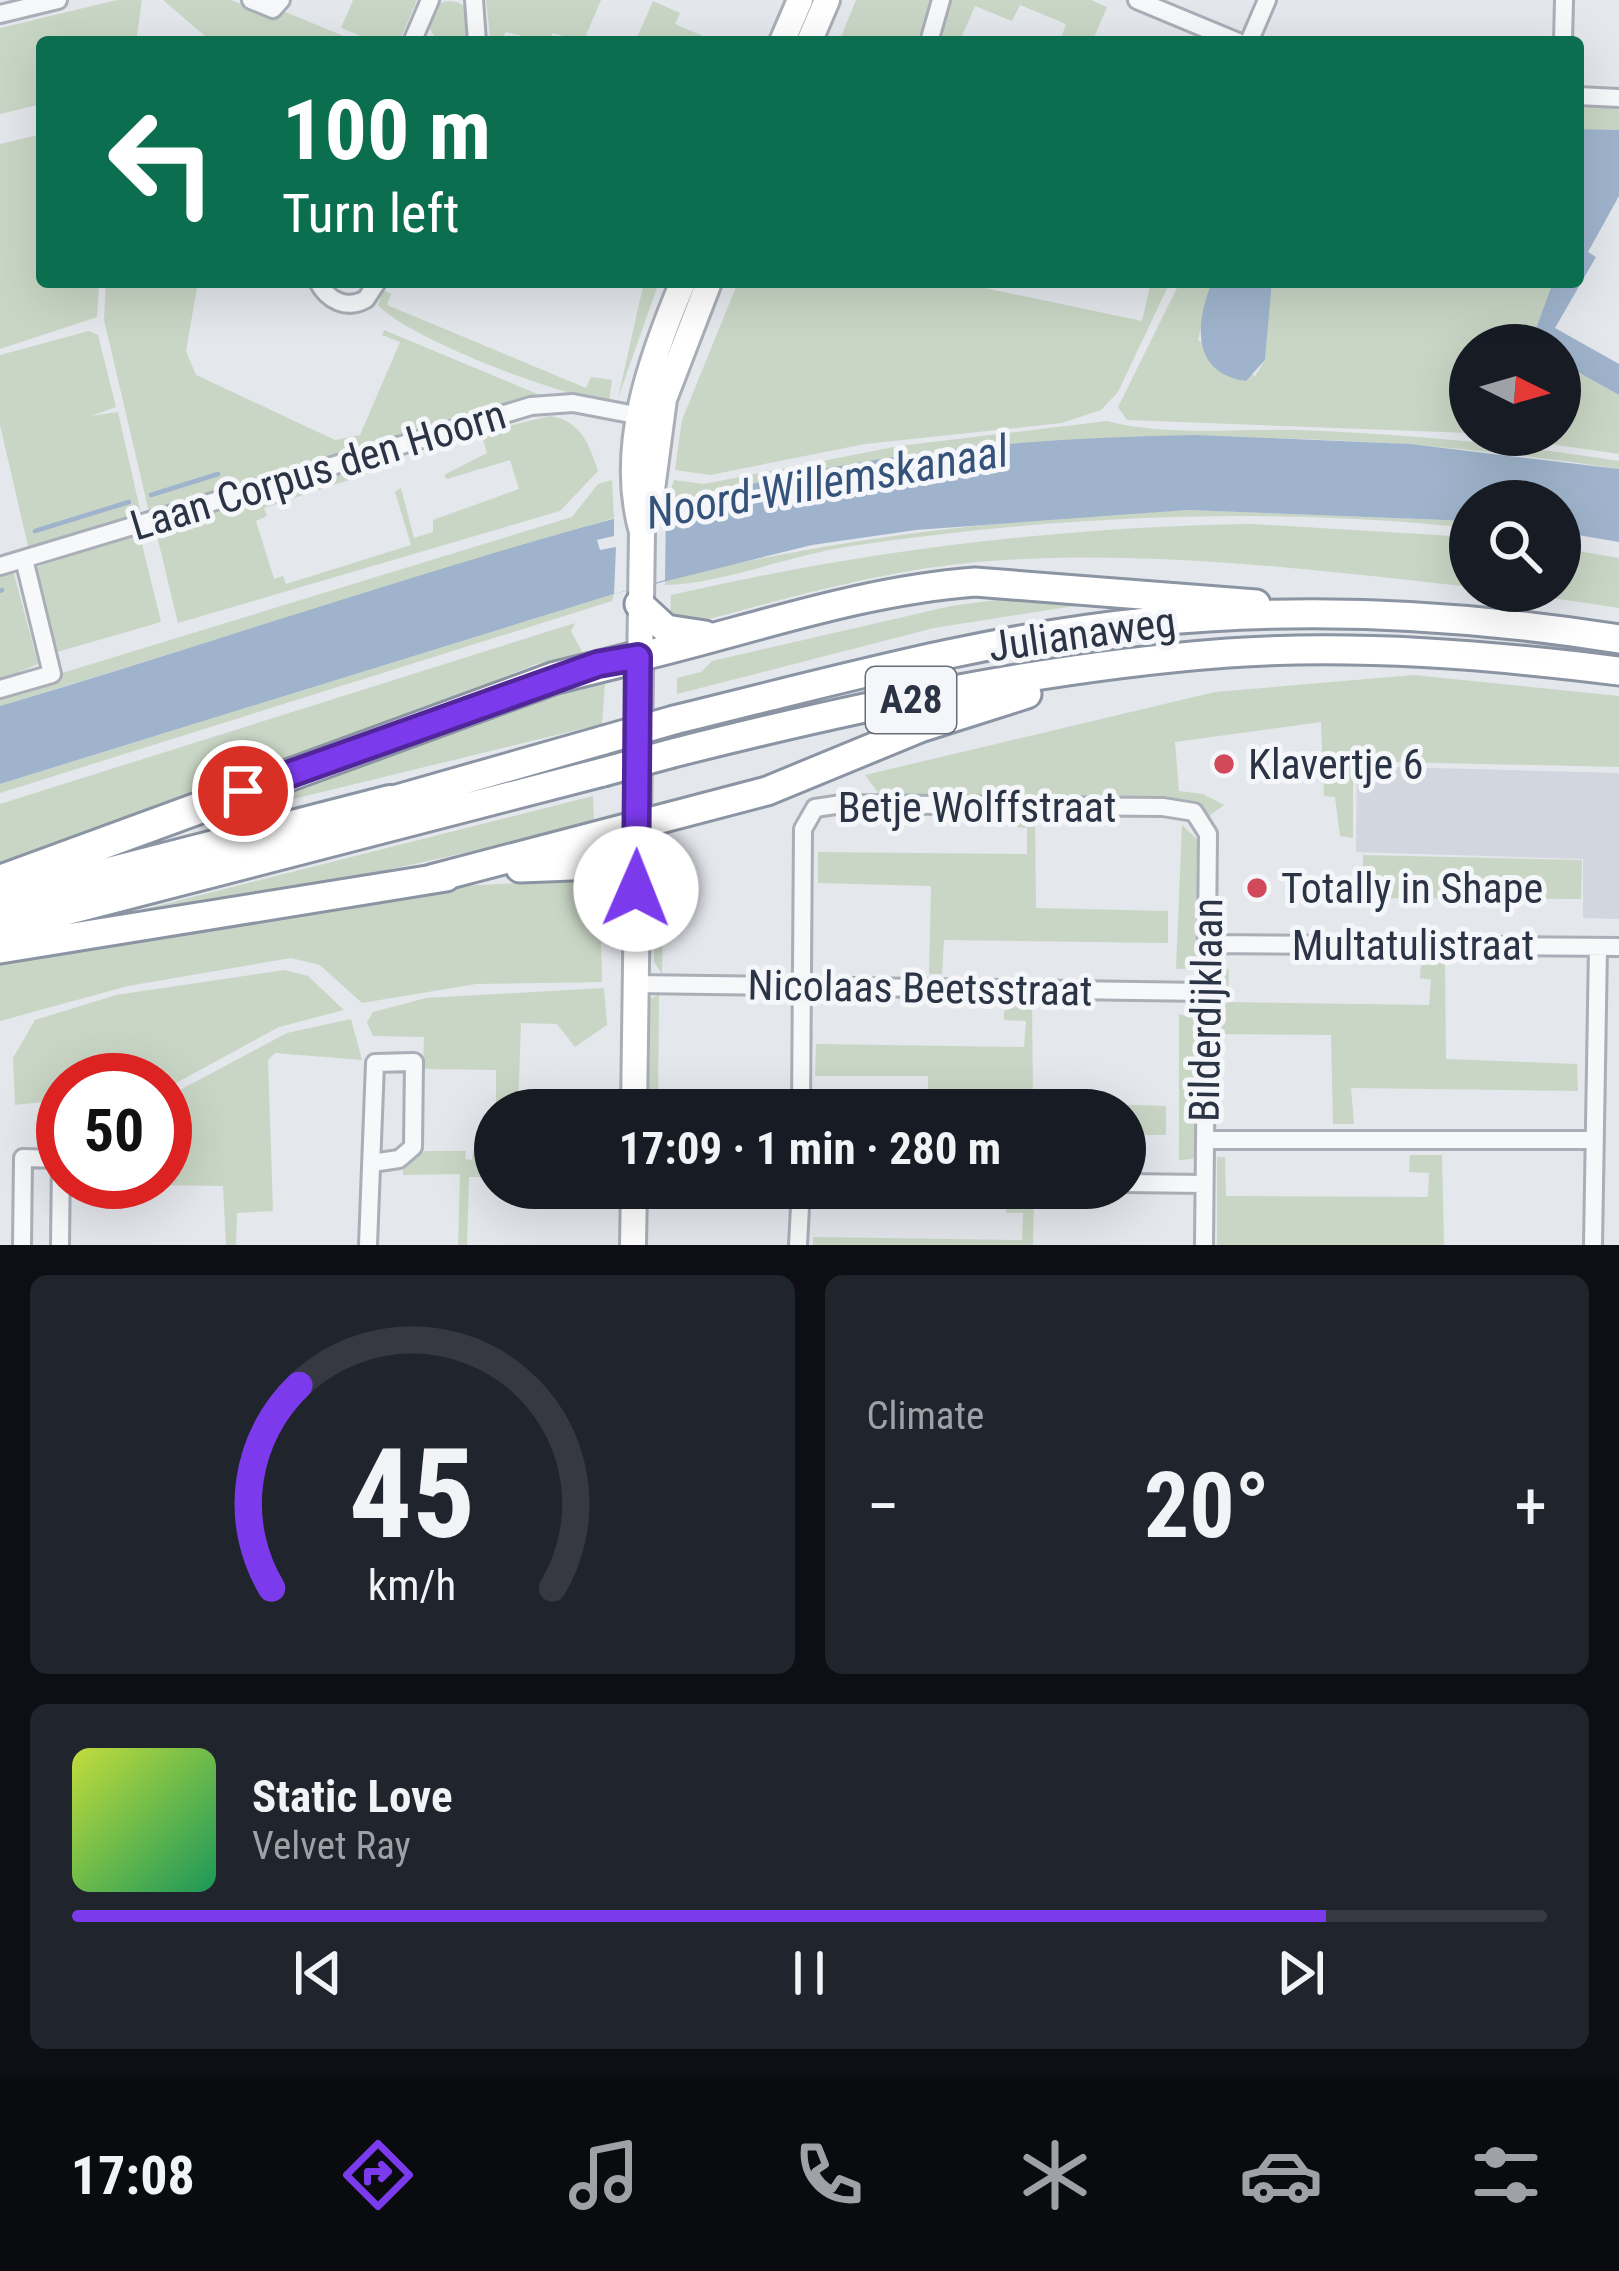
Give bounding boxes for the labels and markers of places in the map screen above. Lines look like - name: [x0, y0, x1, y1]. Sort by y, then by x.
- pin: [192, 740, 294, 842]
- place label: Klavertje 6: [1248, 740, 1423, 789]
- marker: Klavertje 6: [1211, 751, 1237, 777]
- place label: Totally in Shape: [1281, 864, 1543, 913]
- marker: Totally in Shape: [1244, 875, 1270, 901]

